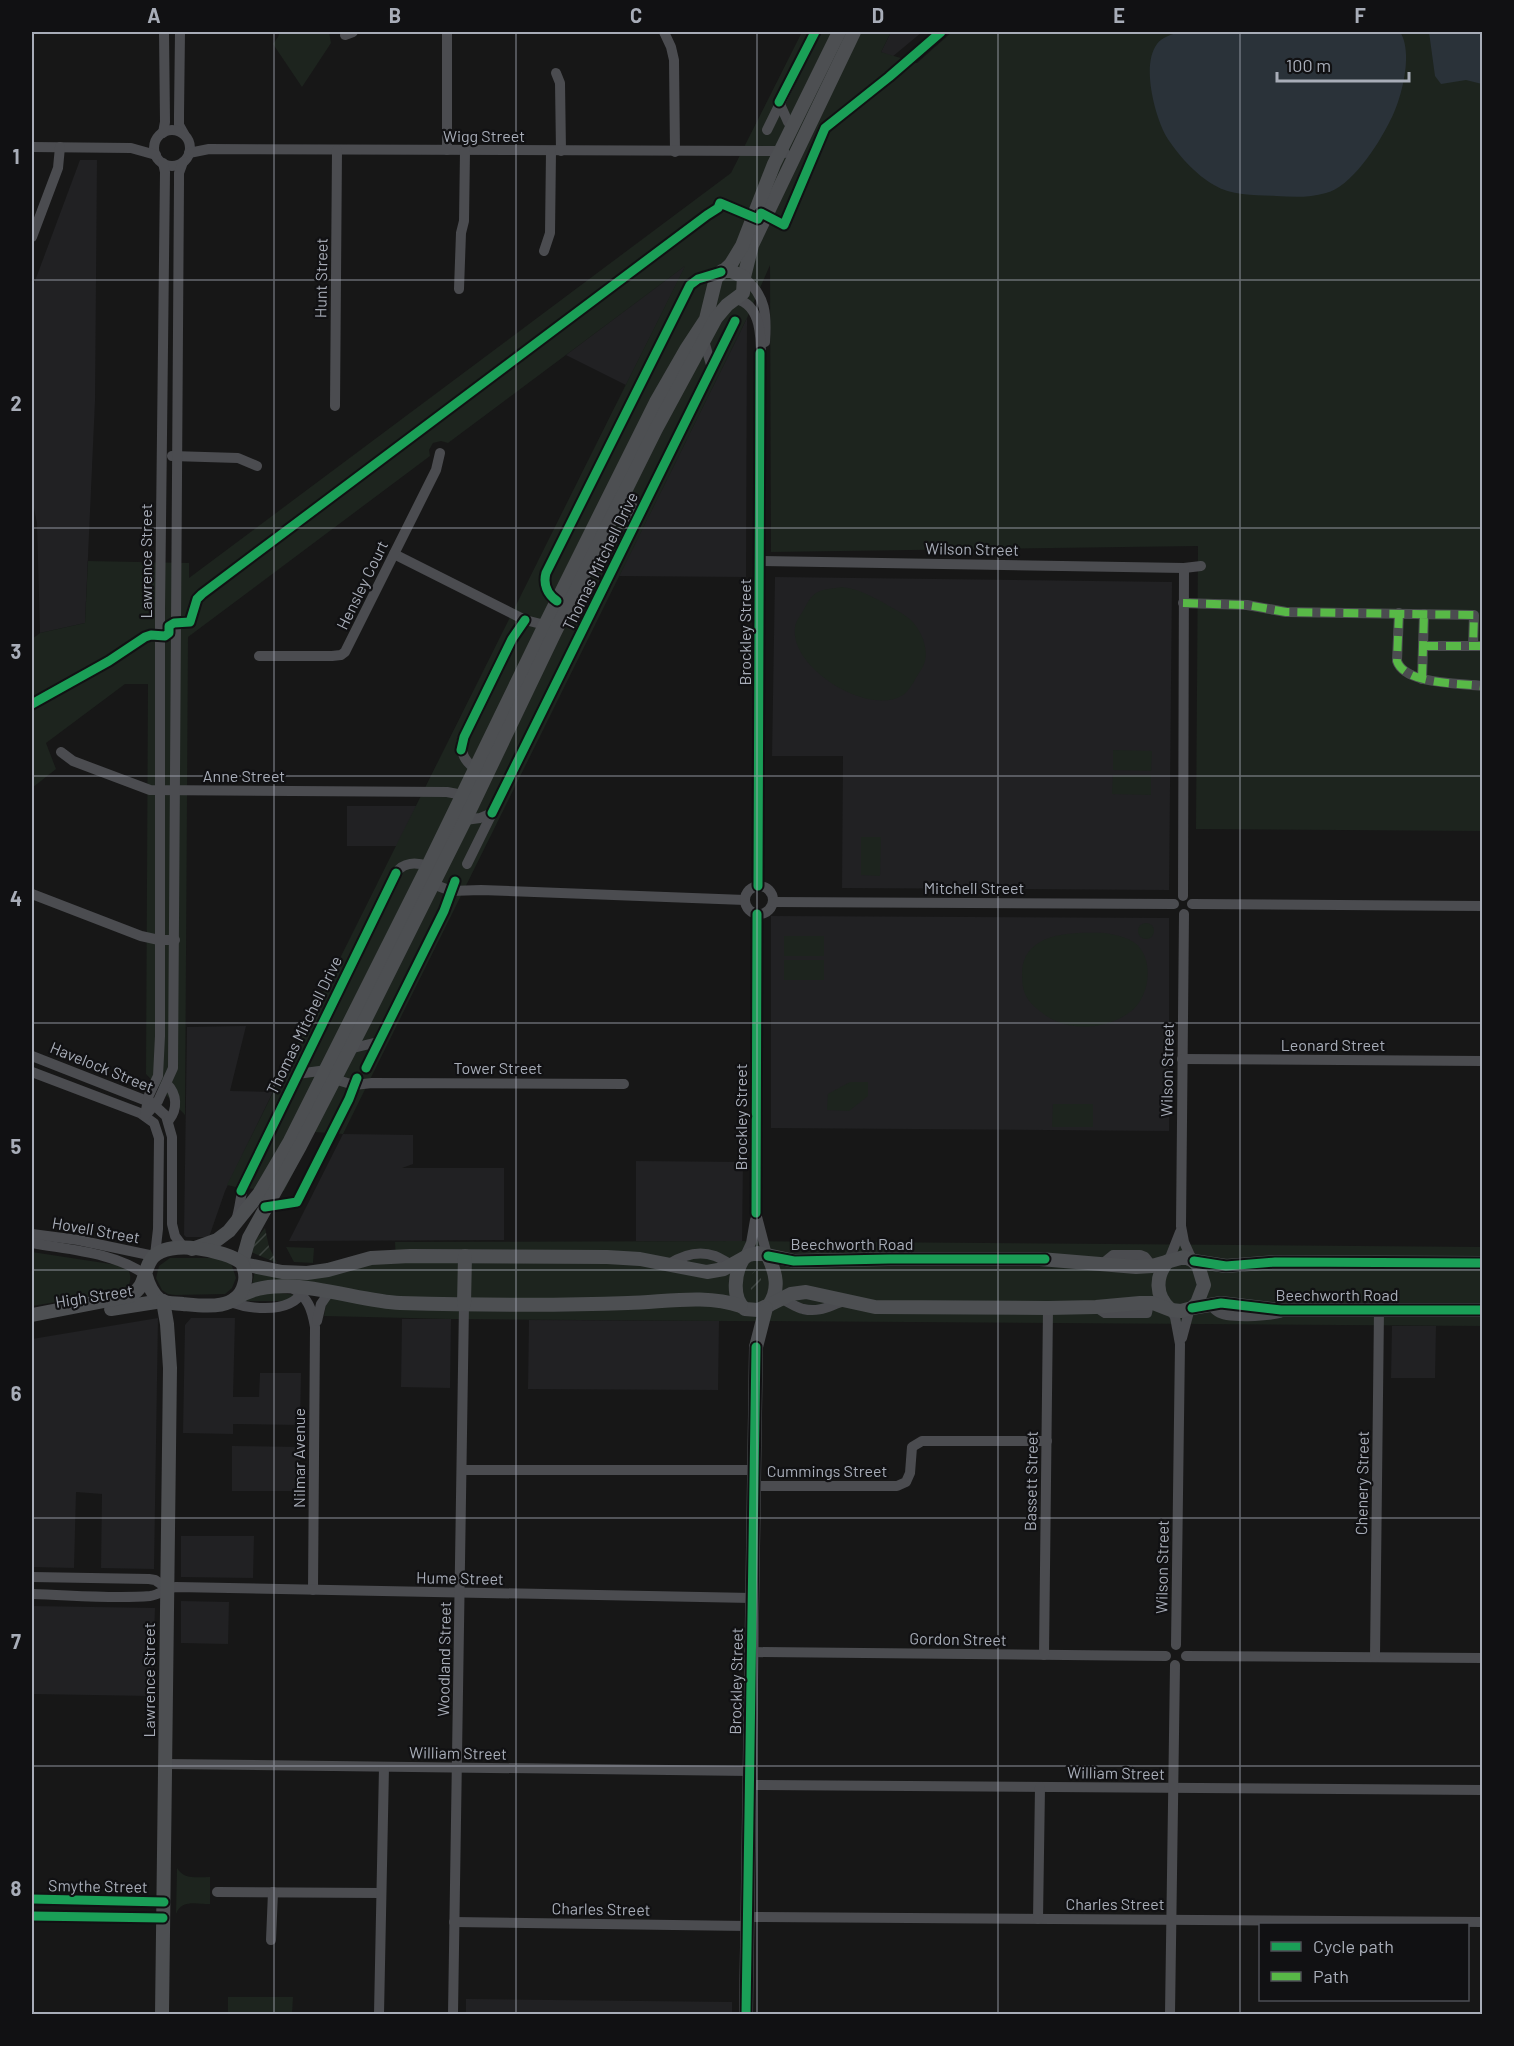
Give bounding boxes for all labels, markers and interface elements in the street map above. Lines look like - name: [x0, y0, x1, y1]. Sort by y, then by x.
- text: A: [147, 3, 161, 27]
- text: B: [389, 3, 401, 27]
- text: C: [630, 3, 642, 27]
- text: D: [872, 3, 884, 27]
- text: E: [1113, 3, 1125, 27]
- text: F: [1354, 3, 1366, 27]
- scale bar: [1277, 45, 1409, 83]
- text: 100 m: [1286, 54, 1331, 76]
- street label: Wigg Street: [443, 126, 525, 145]
- text: 1: [12, 144, 20, 168]
- street label: Hunt Street: [310, 238, 331, 318]
- text: 2: [10, 391, 22, 415]
- street label: Thomas Mitchell Drive: [558, 489, 641, 633]
- street label: Lawrence Street: [136, 503, 155, 619]
- street label: Hensley Court: [332, 537, 391, 632]
- street label: Wilson Street: [925, 538, 1019, 559]
- street label: Brockley Street: [735, 578, 754, 686]
- text: 3: [11, 639, 21, 663]
- street label: Anne Street: [203, 766, 285, 785]
- street label: Mitchell Street: [924, 878, 1024, 897]
- text: 4: [10, 886, 22, 910]
- street label: Thomas Mitchell Drive: [262, 953, 345, 1097]
- street label: Wilson Street: [1156, 1023, 1177, 1117]
- street label: Leonard Street: [1281, 1035, 1385, 1054]
- street label: Havelock Street: [48, 1037, 157, 1096]
- street label: Tower Street: [454, 1058, 542, 1077]
- street label: Brockley Street: [731, 1063, 750, 1171]
- text: 5: [11, 1134, 22, 1158]
- street label: Hovell Street: [51, 1212, 142, 1247]
- street label: Beechworth Road: [791, 1234, 913, 1253]
- street label: High Street: [54, 1280, 134, 1311]
- street label: Beechworth Road: [1276, 1285, 1398, 1304]
- text: 6: [11, 1381, 22, 1405]
- street label: Nilmar Avenue: [289, 1408, 308, 1508]
- street label: Bassett Street: [1020, 1431, 1041, 1531]
- street label: Chenery Street: [1351, 1431, 1372, 1535]
- street label: Cummings Street: [767, 1461, 887, 1480]
- street label: Wilson Street: [1151, 1520, 1172, 1614]
- street label: Hume Street: [416, 1567, 504, 1588]
- street label: Woodland Street: [433, 1601, 454, 1717]
- street label: Lawrence Street: [139, 1622, 158, 1738]
- street label: Brockley Street: [725, 1627, 746, 1735]
- street label: Gordon Street: [909, 1628, 1007, 1649]
- text: 7: [11, 1629, 21, 1653]
- street label: William Street: [409, 1742, 507, 1763]
- street label: William Street: [1067, 1762, 1165, 1783]
- street label: Smythe Street: [48, 1875, 148, 1896]
- text: 8: [11, 1876, 22, 1900]
- street label: Charles Street: [1066, 1894, 1164, 1913]
- street label: Charles Street: [551, 1898, 651, 1919]
- legend: [1259, 1923, 1469, 2001]
- text: Cycle path: [1313, 1935, 1394, 1957]
- text: Path: [1313, 1965, 1349, 1987]

